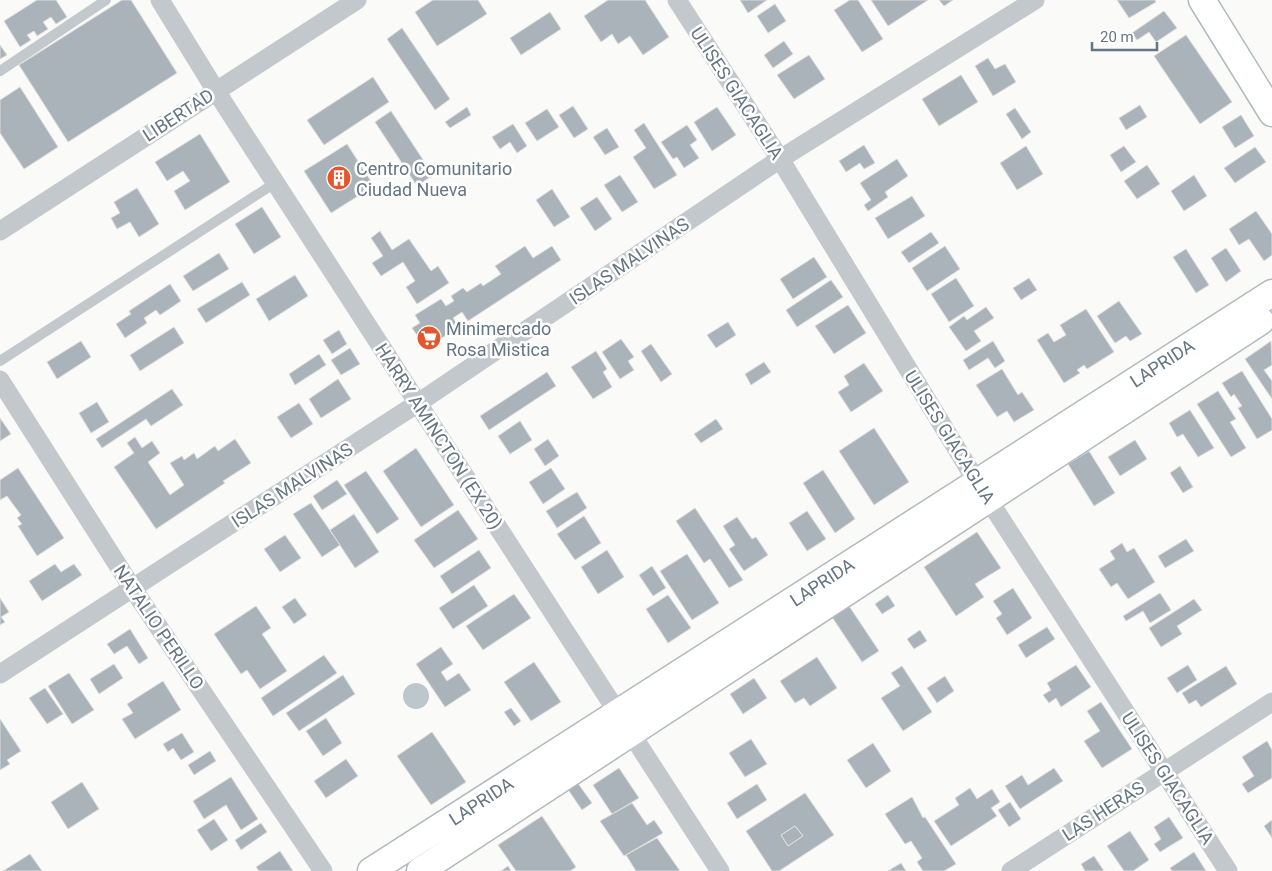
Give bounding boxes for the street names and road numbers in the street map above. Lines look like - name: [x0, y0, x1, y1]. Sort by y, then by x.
- street label: ULISES GIACAGLIA: [686, 23, 788, 163]
- street label: LIBERTAD: [139, 84, 217, 146]
- street label: ISLAS MALVINAS: [565, 213, 693, 309]
- street label: LAPRIDA: [1126, 334, 1198, 392]
- street label: HARRY AMINCTON (EX 20): [370, 339, 507, 533]
- street label: ULISES GIACAGLIA: [900, 366, 1000, 508]
- street label: ISLAS MALVINAS: [228, 438, 357, 532]
- street label: LAPRIDA: [786, 553, 858, 611]
- street label: NATALIO PERILLO: [110, 561, 208, 693]
- street label: ULISES GIACAGLIA: [1117, 708, 1219, 848]
- street label: LAPRIDA: [445, 772, 517, 830]
- street label: LAS HERAS: [1058, 777, 1148, 845]

